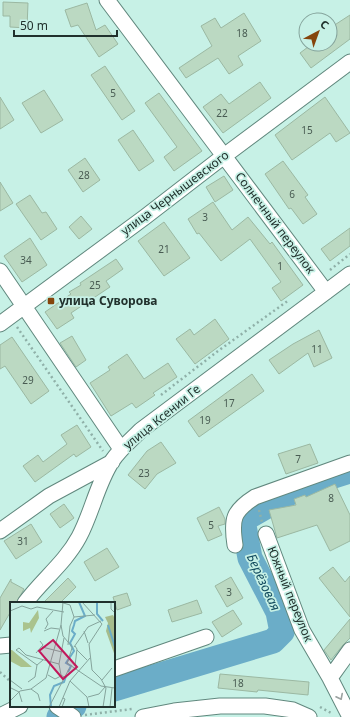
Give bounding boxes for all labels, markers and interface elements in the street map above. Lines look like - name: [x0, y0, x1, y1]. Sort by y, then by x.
- scale bar: [14, 12, 117, 38]
- north arrow: [298, 12, 338, 52]
- text: С: [317, 16, 332, 32]
- text: 50 m: [20, 17, 48, 34]
- house number: 18: [236, 26, 248, 40]
- house number: 5: [110, 86, 116, 100]
- house number: 22: [216, 106, 228, 120]
- house number: 15: [301, 123, 313, 137]
- street label: улица Чернышевского: [117, 146, 232, 239]
- house number: 28: [78, 168, 90, 182]
- street label: Солнечный переулок: [232, 168, 320, 278]
- house number: 6: [289, 187, 295, 201]
- house number: 3: [202, 210, 208, 224]
- house number: 21: [158, 242, 170, 256]
- house number: 34: [20, 253, 32, 267]
- house number: 1: [277, 259, 283, 273]
- house number: 25: [89, 278, 101, 292]
- place label: улица Суворова: [58, 292, 157, 309]
- marker: улица Суворова: [46, 296, 56, 306]
- house number: 11: [311, 342, 323, 356]
- house number: 29: [22, 373, 34, 387]
- street label: улица Ксении Ге: [120, 380, 204, 453]
- house number: 17: [223, 396, 235, 410]
- house number: 19: [199, 413, 211, 427]
- house number: 7: [295, 452, 301, 466]
- house number: 23: [138, 466, 150, 480]
- house number: 8: [328, 491, 334, 505]
- house number: 5: [208, 518, 214, 532]
- house number: 31: [17, 534, 29, 548]
- street label: Южный переулок: [264, 544, 318, 645]
- water label: Берёзовая: [243, 550, 285, 614]
- house number: 3: [226, 585, 232, 599]
- inset map: [10, 602, 115, 707]
- house number: 18: [232, 676, 244, 690]
- one-way arrow: [335, 693, 343, 701]

